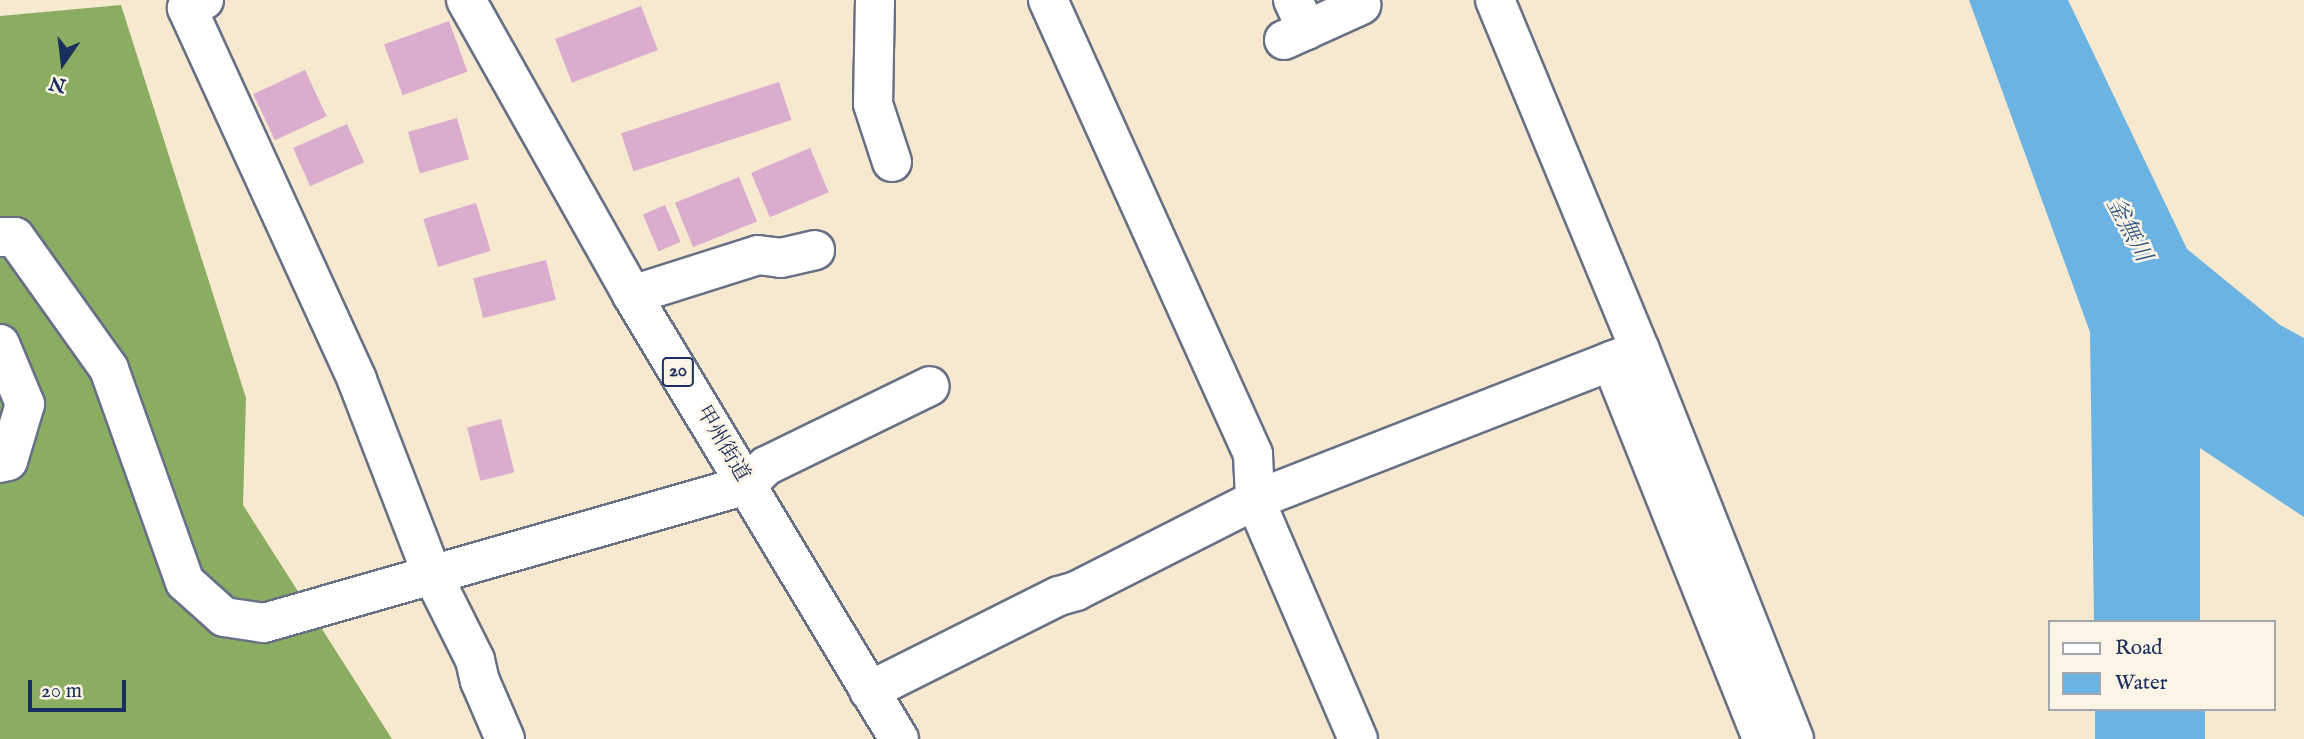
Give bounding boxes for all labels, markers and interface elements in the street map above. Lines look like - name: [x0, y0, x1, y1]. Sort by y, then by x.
- north arrow: [28, 28, 98, 98]
- text: N: [47, 70, 69, 97]
- water label: 釜無川: [2100, 193, 2156, 267]
- road number: 20: [660, 356, 696, 388]
- street label: 甲州街道: [690, 402, 754, 486]
- legend: [2048, 620, 2276, 711]
- text: Road: [2115, 635, 2162, 662]
- scale bar: [32, 666, 130, 710]
- text: Water: [2115, 670, 2167, 697]
- text: 20 m: [41, 678, 82, 705]

